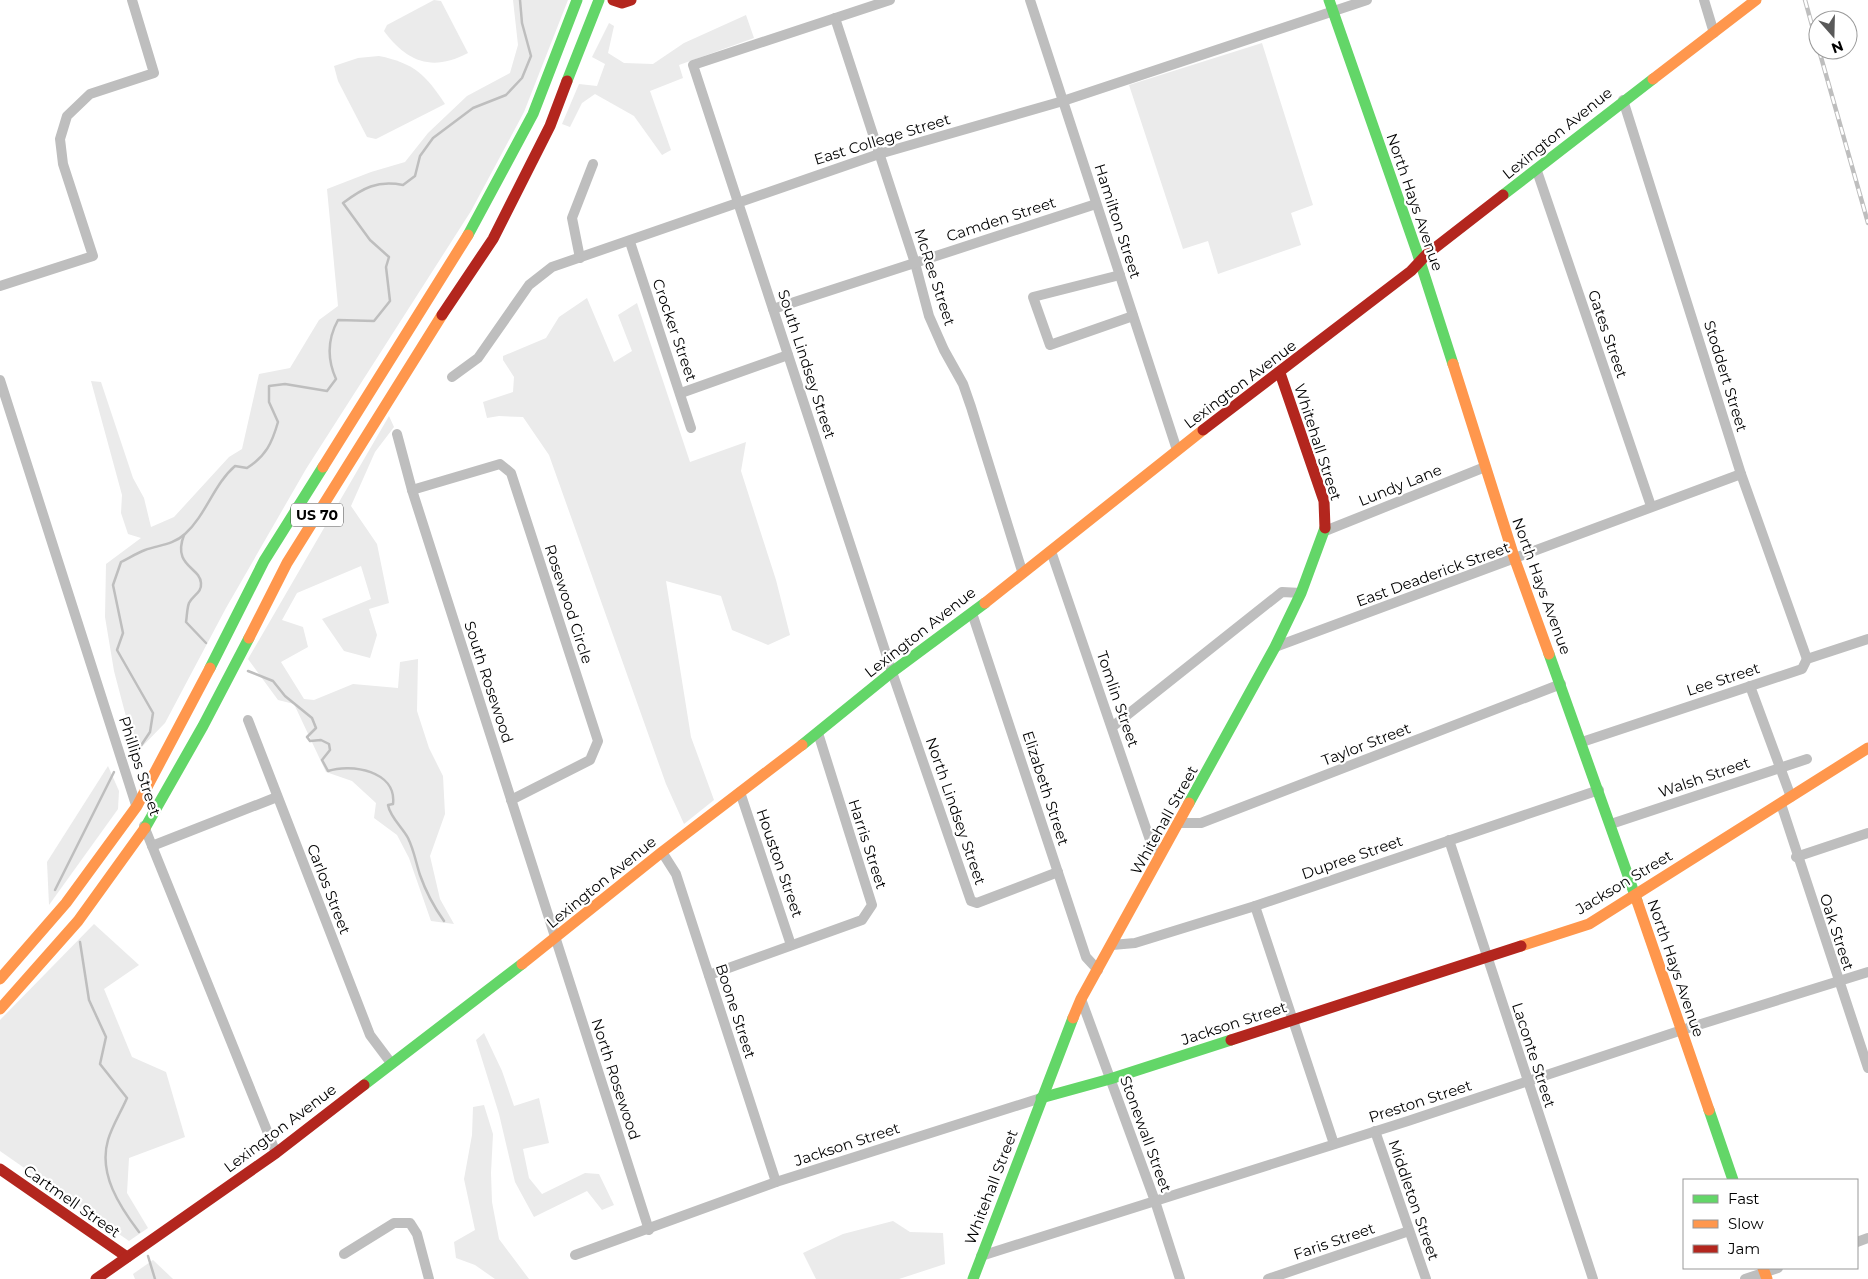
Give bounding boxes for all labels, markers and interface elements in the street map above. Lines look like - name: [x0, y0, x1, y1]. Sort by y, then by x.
- north arrow: [1808, 10, 1858, 60]
- text: N: [1829, 37, 1846, 58]
- street label: Lexington Avenue: [1498, 83, 1616, 183]
- street label: East College Street: [812, 109, 952, 169]
- street label: North Hays Avenue: [1382, 131, 1448, 273]
- street label: Hamilton Street: [1090, 161, 1146, 281]
- street label: Camden Street: [944, 192, 1058, 246]
- street label: McRee Street: [910, 226, 960, 328]
- street label: Crocker Street: [649, 276, 701, 384]
- street label: South Lindsey Street: [774, 287, 840, 441]
- street label: Gates Street: [1584, 287, 1632, 381]
- street label: Stoddert Street: [1700, 318, 1752, 434]
- street label: Lexington Avenue: [1180, 336, 1300, 432]
- street label: Whitehall Street: [1290, 381, 1346, 503]
- street label: Lundy Lane: [1356, 460, 1444, 510]
- road number: US 70: [291, 504, 343, 526]
- street label: North Hays Avenue: [1508, 515, 1576, 657]
- street label: East Deaderick Street: [1354, 537, 1512, 611]
- street label: Rosewood Circle: [541, 542, 597, 666]
- street label: Lexington Avenue: [861, 583, 979, 681]
- street label: South Rosewood: [460, 619, 518, 745]
- street label: Tomlin Street: [1093, 648, 1143, 750]
- street label: Lee Street: [1684, 658, 1762, 700]
- street label: Phillips Street: [115, 714, 165, 818]
- street label: Taylor Street: [1319, 718, 1413, 770]
- street label: Elizabeth Street: [1019, 728, 1073, 848]
- street label: North Lindsey Street: [922, 735, 990, 887]
- street label: Walsh Street: [1656, 752, 1752, 802]
- street label: Whitehall Street: [1126, 762, 1202, 878]
- street label: Harris Street: [845, 797, 891, 891]
- street label: Houston Street: [753, 806, 807, 920]
- street label: Dupree Street: [1299, 831, 1405, 883]
- street label: Lexington Avenue: [542, 832, 660, 932]
- street label: Carlos Street: [303, 841, 355, 937]
- street label: Jackson Street: [1571, 846, 1676, 919]
- street label: Oak Street: [1816, 891, 1858, 973]
- street label: North Hays Avenue: [1643, 897, 1709, 1039]
- street label: Boone Street: [712, 961, 760, 1061]
- street label: Jackson Street: [1178, 997, 1289, 1049]
- street label: Laconte Street: [1508, 1000, 1560, 1110]
- street label: North Rosewood: [587, 1016, 645, 1142]
- street label: Stonewall Street: [1116, 1073, 1176, 1195]
- street label: Preston Street: [1366, 1075, 1474, 1127]
- street label: Lexington Avenue: [220, 1080, 340, 1176]
- street label: Jackson Street: [791, 1118, 902, 1170]
- street label: Whitehall Street: [960, 1127, 1022, 1247]
- street label: Middleton Street: [1384, 1137, 1444, 1263]
- street label: Cartmell Street: [20, 1161, 124, 1241]
- legend: [1683, 1179, 1858, 1269]
- text: Fast: [1728, 1189, 1759, 1208]
- text: Slow: [1728, 1214, 1764, 1233]
- street label: Faris Street: [1291, 1218, 1377, 1264]
- text: Jam: [1727, 1239, 1760, 1258]

